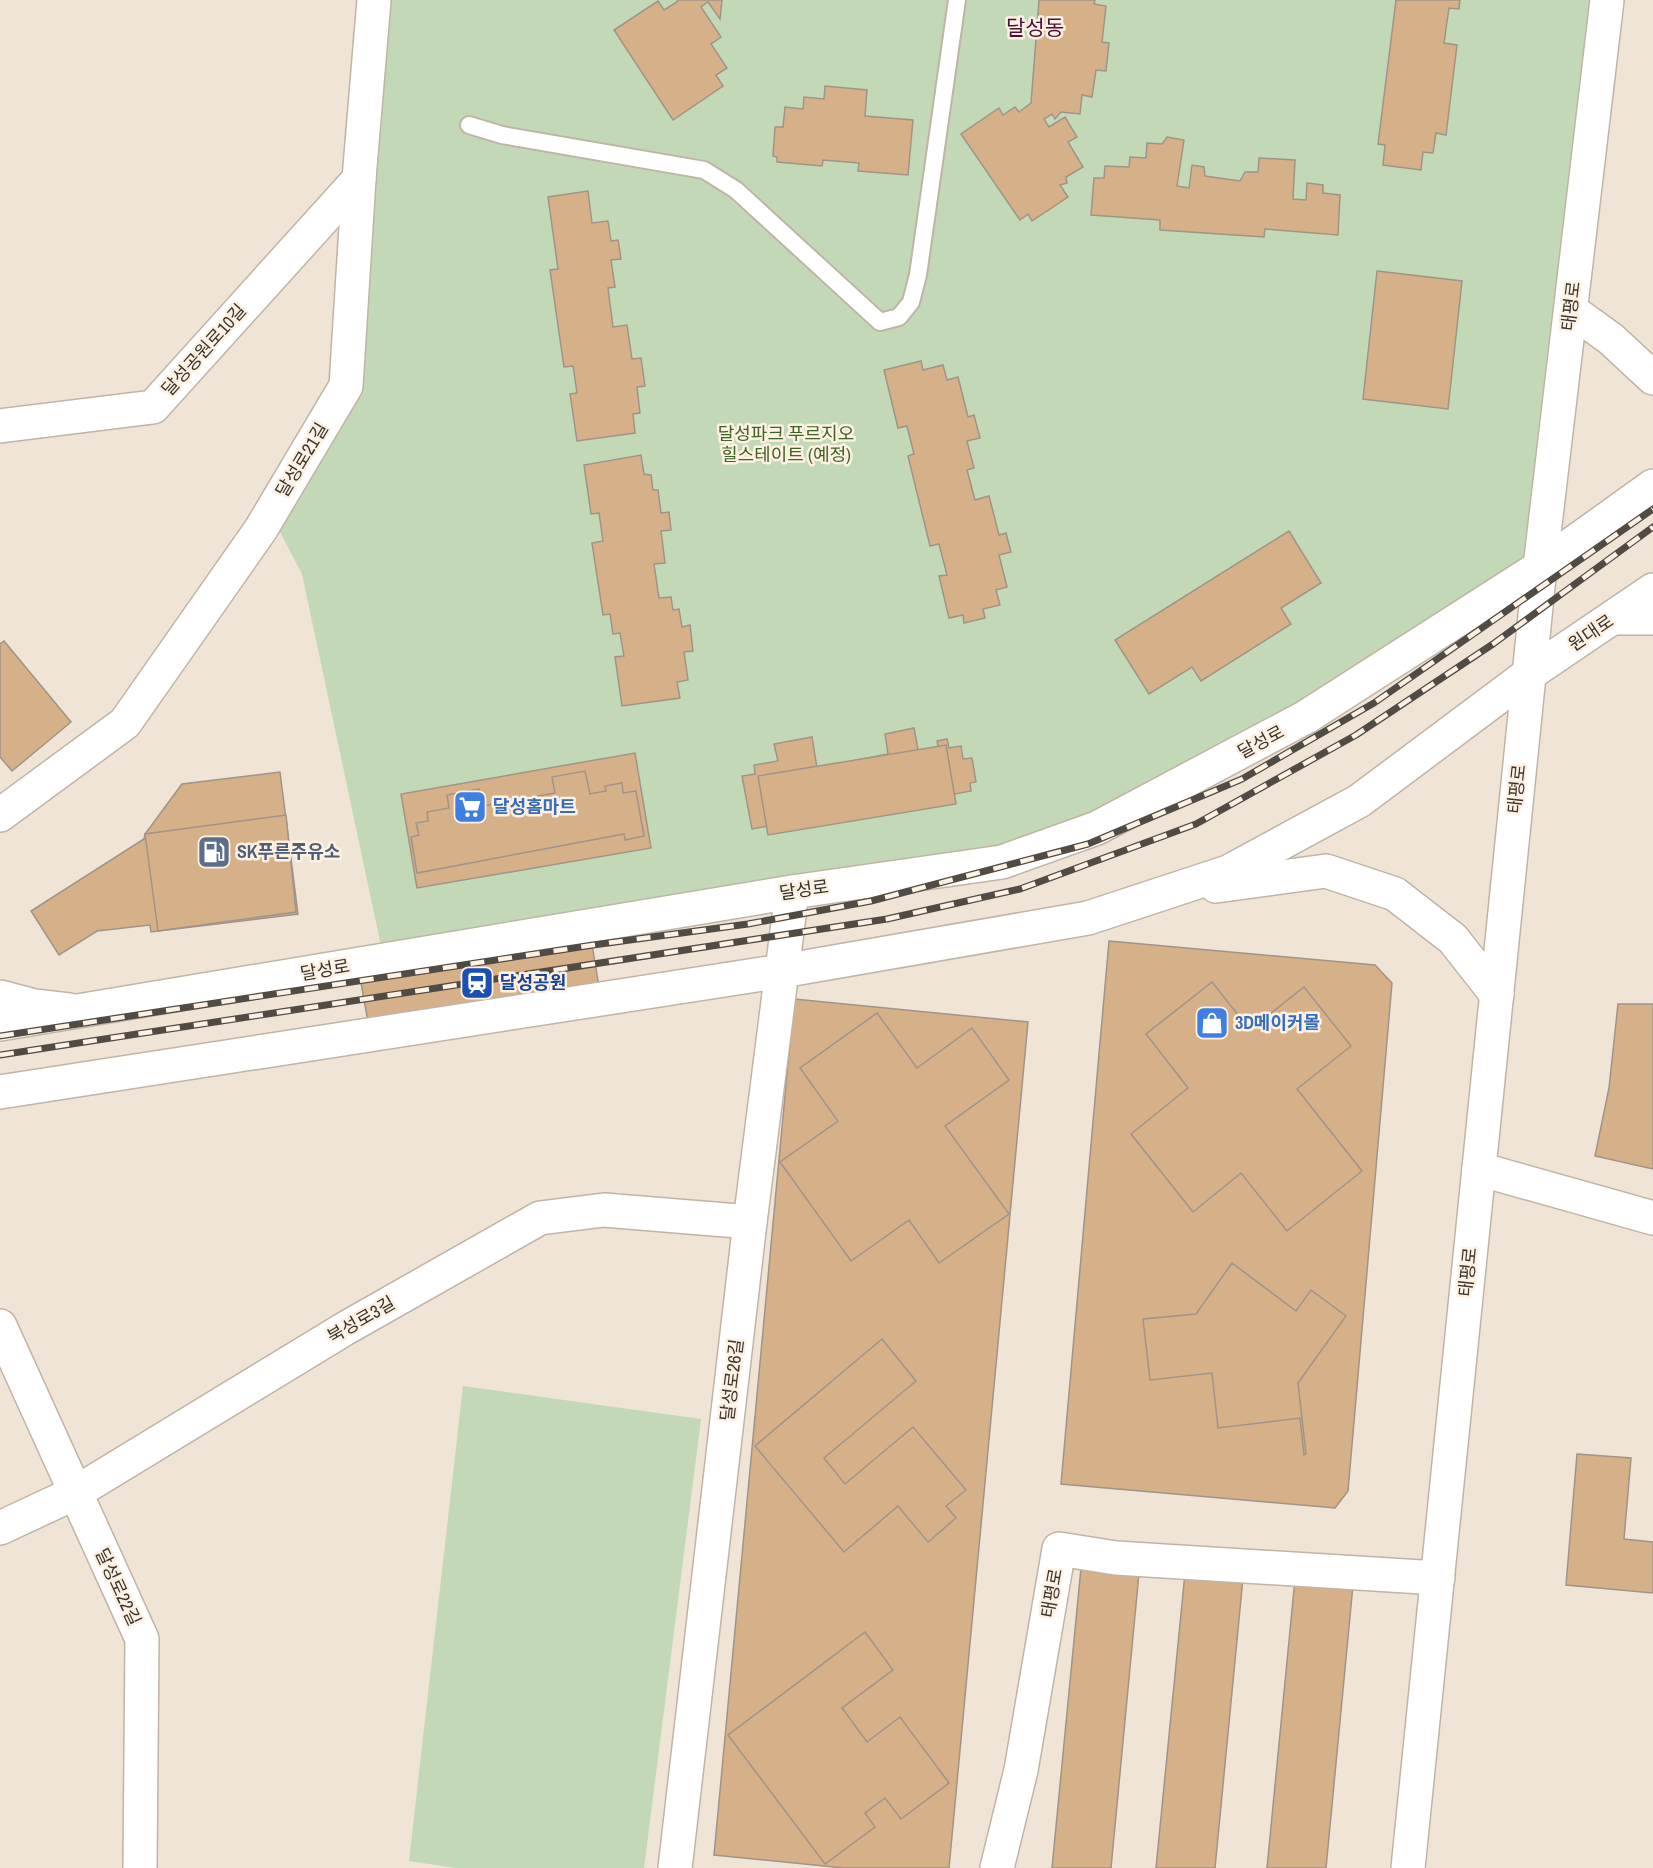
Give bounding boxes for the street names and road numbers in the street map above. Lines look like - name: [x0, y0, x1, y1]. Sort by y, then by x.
- street label: 태평로: [1555, 280, 1586, 332]
- street label: 달성공원로10길: [156, 298, 252, 401]
- street label: 달성로21길: [270, 418, 334, 502]
- street label: 원대로: [1563, 608, 1618, 657]
- street label: 달성로: [1233, 719, 1289, 764]
- street label: 태평로: [1501, 763, 1532, 815]
- street label: 달성로: [778, 874, 830, 905]
- street label: 달성로: [298, 953, 352, 986]
- street label: 태평로: [1452, 1246, 1483, 1298]
- street label: 북성로3길: [322, 1290, 399, 1349]
- street label: 달성로26길: [714, 1337, 749, 1422]
- street label: 달성로22길: [90, 1544, 147, 1630]
- street label: 태평로: [1035, 1566, 1068, 1620]

